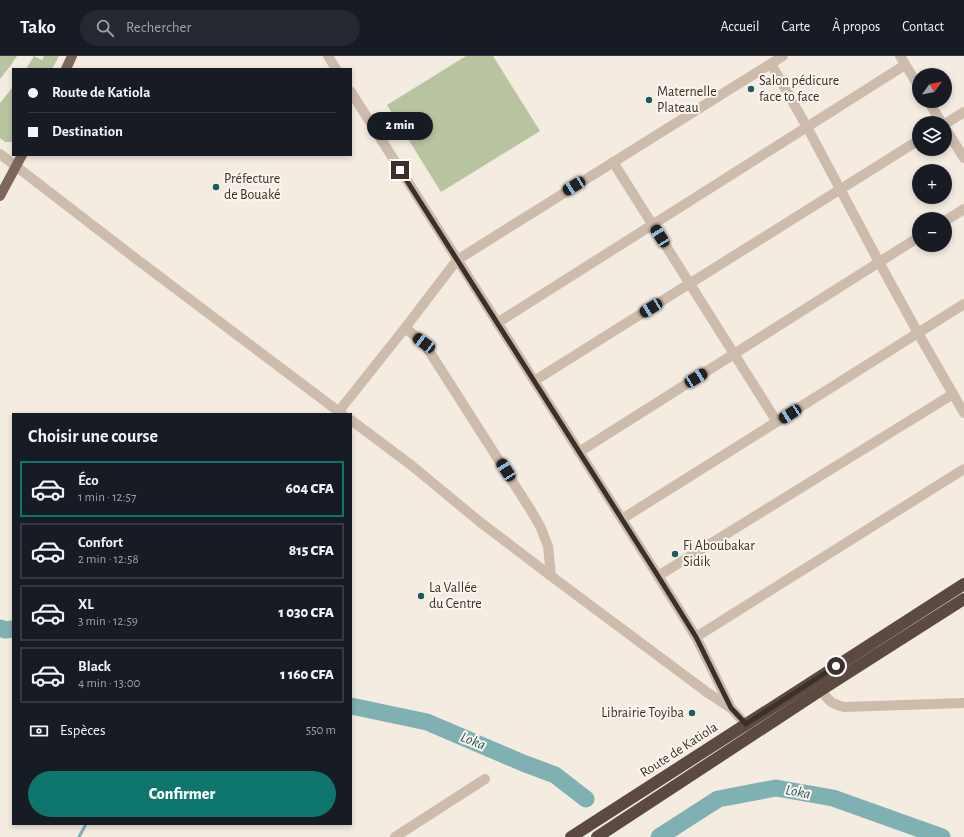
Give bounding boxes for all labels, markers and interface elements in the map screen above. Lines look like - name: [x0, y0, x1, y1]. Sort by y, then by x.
- search box: [80, 10, 360, 46]
- icon: search: [94, 17, 116, 39]
- text: Tako: [20, 18, 56, 37]
- text: Rechercher: [126, 20, 191, 35]
- text: Accueil: [720, 20, 759, 34]
- text: Carte: [781, 20, 810, 34]
- text: À propos: [832, 20, 880, 34]
- text: Contact: [902, 20, 944, 34]
- north arrow: [912, 68, 952, 108]
- map controls: [912, 68, 952, 252]
- place label: Salon pédicure face to face: [759, 74, 839, 104]
- marker: Salon pédicure face to face: [746, 84, 756, 94]
- text: Route de Katiola: [52, 85, 151, 100]
- place label: Maternelle Plateau: [657, 85, 717, 115]
- marker: Maternelle Plateau: [644, 95, 654, 105]
- callout: 2 min: [367, 112, 433, 140]
- button: layers: [912, 116, 952, 156]
- text: 2 min: [385, 119, 415, 132]
- text: Destination: [52, 124, 123, 139]
- route end: [391, 161, 409, 179]
- button: +: [912, 164, 952, 204]
- place label: Préfecture de Bouaké: [224, 172, 281, 202]
- car: [561, 175, 587, 197]
- marker: Préfecture de Bouaké: [211, 182, 221, 192]
- button: −: [912, 212, 952, 252]
- car: [649, 223, 671, 249]
- car: [638, 297, 664, 319]
- car: [411, 331, 437, 355]
- car: [683, 367, 709, 389]
- car: [777, 402, 803, 426]
- text: Choisir une course: [28, 428, 158, 446]
- car: [494, 457, 518, 483]
- icon: car: [30, 471, 66, 507]
- text: Éco: [78, 473, 99, 488]
- text: 604 CFA: [285, 481, 334, 496]
- text: 1 min · 12:57: [78, 491, 136, 504]
- icon: car: [30, 533, 66, 569]
- text: Confort: [78, 535, 123, 550]
- place label: Fi Aboubakar Sidik: [683, 539, 755, 569]
- text: 815 CFA: [289, 543, 334, 558]
- marker: Fi Aboubakar Sidik: [670, 549, 680, 559]
- text: 2 min · 12:58: [78, 553, 139, 566]
- place label: La Vallée du Centre: [429, 581, 482, 611]
- marker: La Vallée du Centre: [416, 591, 426, 601]
- icon: car: [30, 595, 66, 631]
- text: XL: [78, 597, 94, 612]
- text: 1 030 CFA: [278, 605, 334, 620]
- text: 3 min · 12:59: [78, 615, 138, 628]
- icon: car: [30, 657, 66, 693]
- route start: [827, 657, 845, 675]
- text: Black: [78, 659, 111, 674]
- text: 1 160 CFA: [280, 667, 334, 682]
- text: 4 min · 13:00: [78, 677, 140, 690]
- place label: Librairie Toyiba: [601, 706, 685, 720]
- marker: Librairie Toyiba: [687, 708, 697, 718]
- icon: cash: [28, 720, 50, 742]
- street label: Route de Katiola: [638, 720, 721, 780]
- text: Espèces: [60, 723, 106, 738]
- text: 550 m: [306, 724, 336, 737]
- water label: Loka: [458, 729, 488, 753]
- button: Confirmer: [28, 771, 336, 817]
- water label: Loka: [784, 782, 812, 802]

